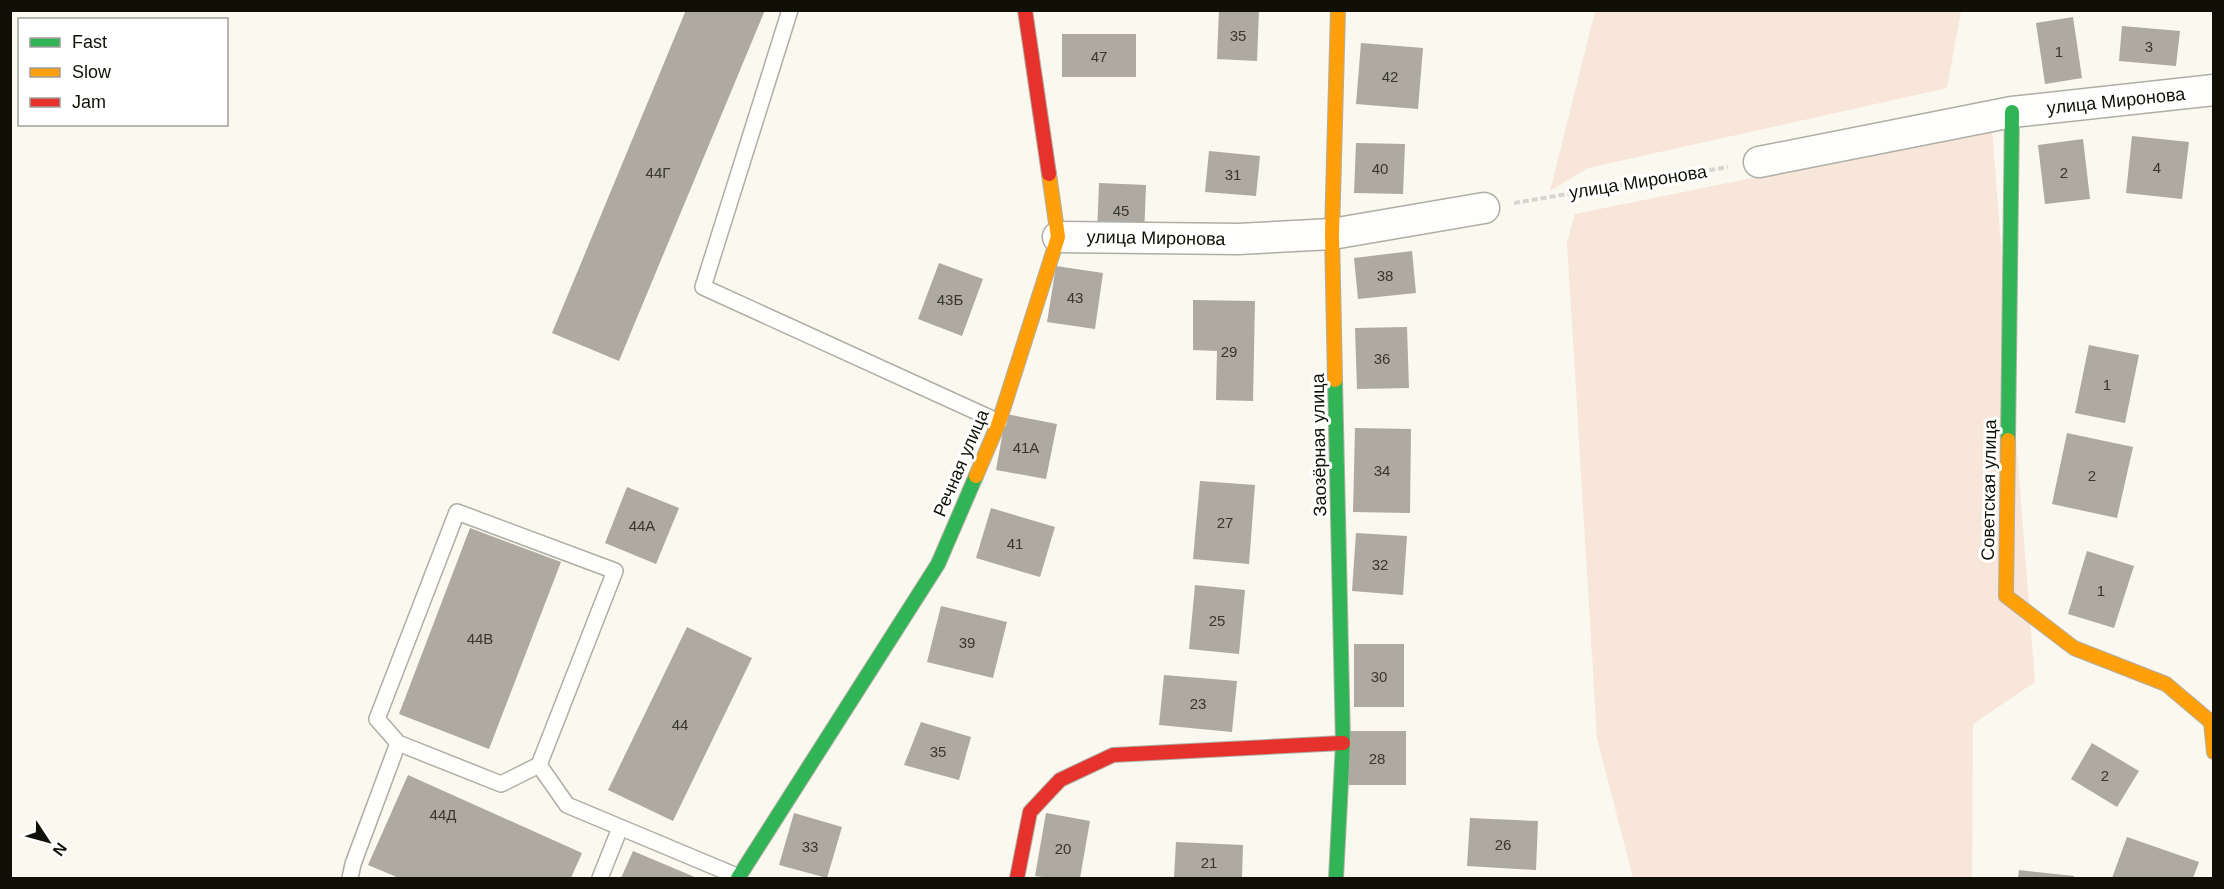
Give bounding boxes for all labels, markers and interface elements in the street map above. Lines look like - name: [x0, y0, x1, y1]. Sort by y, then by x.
- legend: [18, 18, 228, 126]
- house number: 35: [1230, 27, 1246, 44]
- text: Fast: [72, 32, 107, 52]
- house number: 3: [2145, 38, 2153, 55]
- house number: 1: [2055, 43, 2063, 60]
- house number: 47: [1091, 48, 1107, 65]
- text: Slow: [72, 62, 112, 82]
- house number: 42: [1382, 68, 1398, 85]
- street label: улица Миронова: [2046, 84, 2187, 118]
- text: Jam: [72, 92, 106, 112]
- house number: 4: [2153, 159, 2161, 176]
- house number: 40: [1372, 160, 1388, 177]
- street label: улица Миронова: [1568, 161, 1709, 203]
- house number: 44Г: [646, 164, 670, 181]
- house number: 2: [2060, 164, 2068, 181]
- house number: 31: [1225, 166, 1241, 183]
- house number: 45: [1113, 202, 1129, 219]
- street label: улица Миронова: [1086, 227, 1227, 249]
- house number: 38: [1377, 267, 1393, 284]
- house number: 43: [1067, 289, 1083, 306]
- house number: 43Б: [937, 291, 963, 308]
- house number: 29: [1221, 343, 1237, 360]
- house number: 36: [1374, 350, 1390, 367]
- street label: Заозёрная улица: [1308, 372, 1330, 517]
- house number: 1: [2103, 376, 2111, 393]
- street label: Речная улица: [929, 406, 993, 519]
- street label: Советская улица: [1978, 418, 2000, 561]
- house number: 41А: [1013, 439, 1039, 456]
- house number: 34: [1374, 462, 1390, 479]
- house number: 2: [2088, 467, 2096, 484]
- house number: 27: [1217, 514, 1233, 531]
- house number: 44А: [629, 517, 655, 534]
- house number: 41: [1007, 535, 1023, 552]
- house number: 32: [1372, 556, 1388, 573]
- house number: 1: [2097, 582, 2105, 599]
- house number: 25: [1209, 612, 1225, 629]
- house number: 44В: [467, 630, 493, 647]
- house number: 39: [959, 634, 975, 651]
- house number: 30: [1371, 668, 1387, 685]
- house number: 23: [1190, 695, 1206, 712]
- house number: 44: [672, 716, 688, 733]
- house number: 35: [930, 743, 946, 760]
- house number: 28: [1369, 750, 1385, 767]
- house number: 2: [2101, 767, 2109, 784]
- house number: 44Д: [430, 806, 456, 823]
- north arrow: [18, 811, 78, 871]
- house number: 26: [1495, 836, 1511, 853]
- house number: 33: [802, 838, 818, 855]
- text: N: [49, 840, 70, 859]
- house number: 20: [1055, 840, 1071, 857]
- house number: 21: [1201, 854, 1217, 871]

